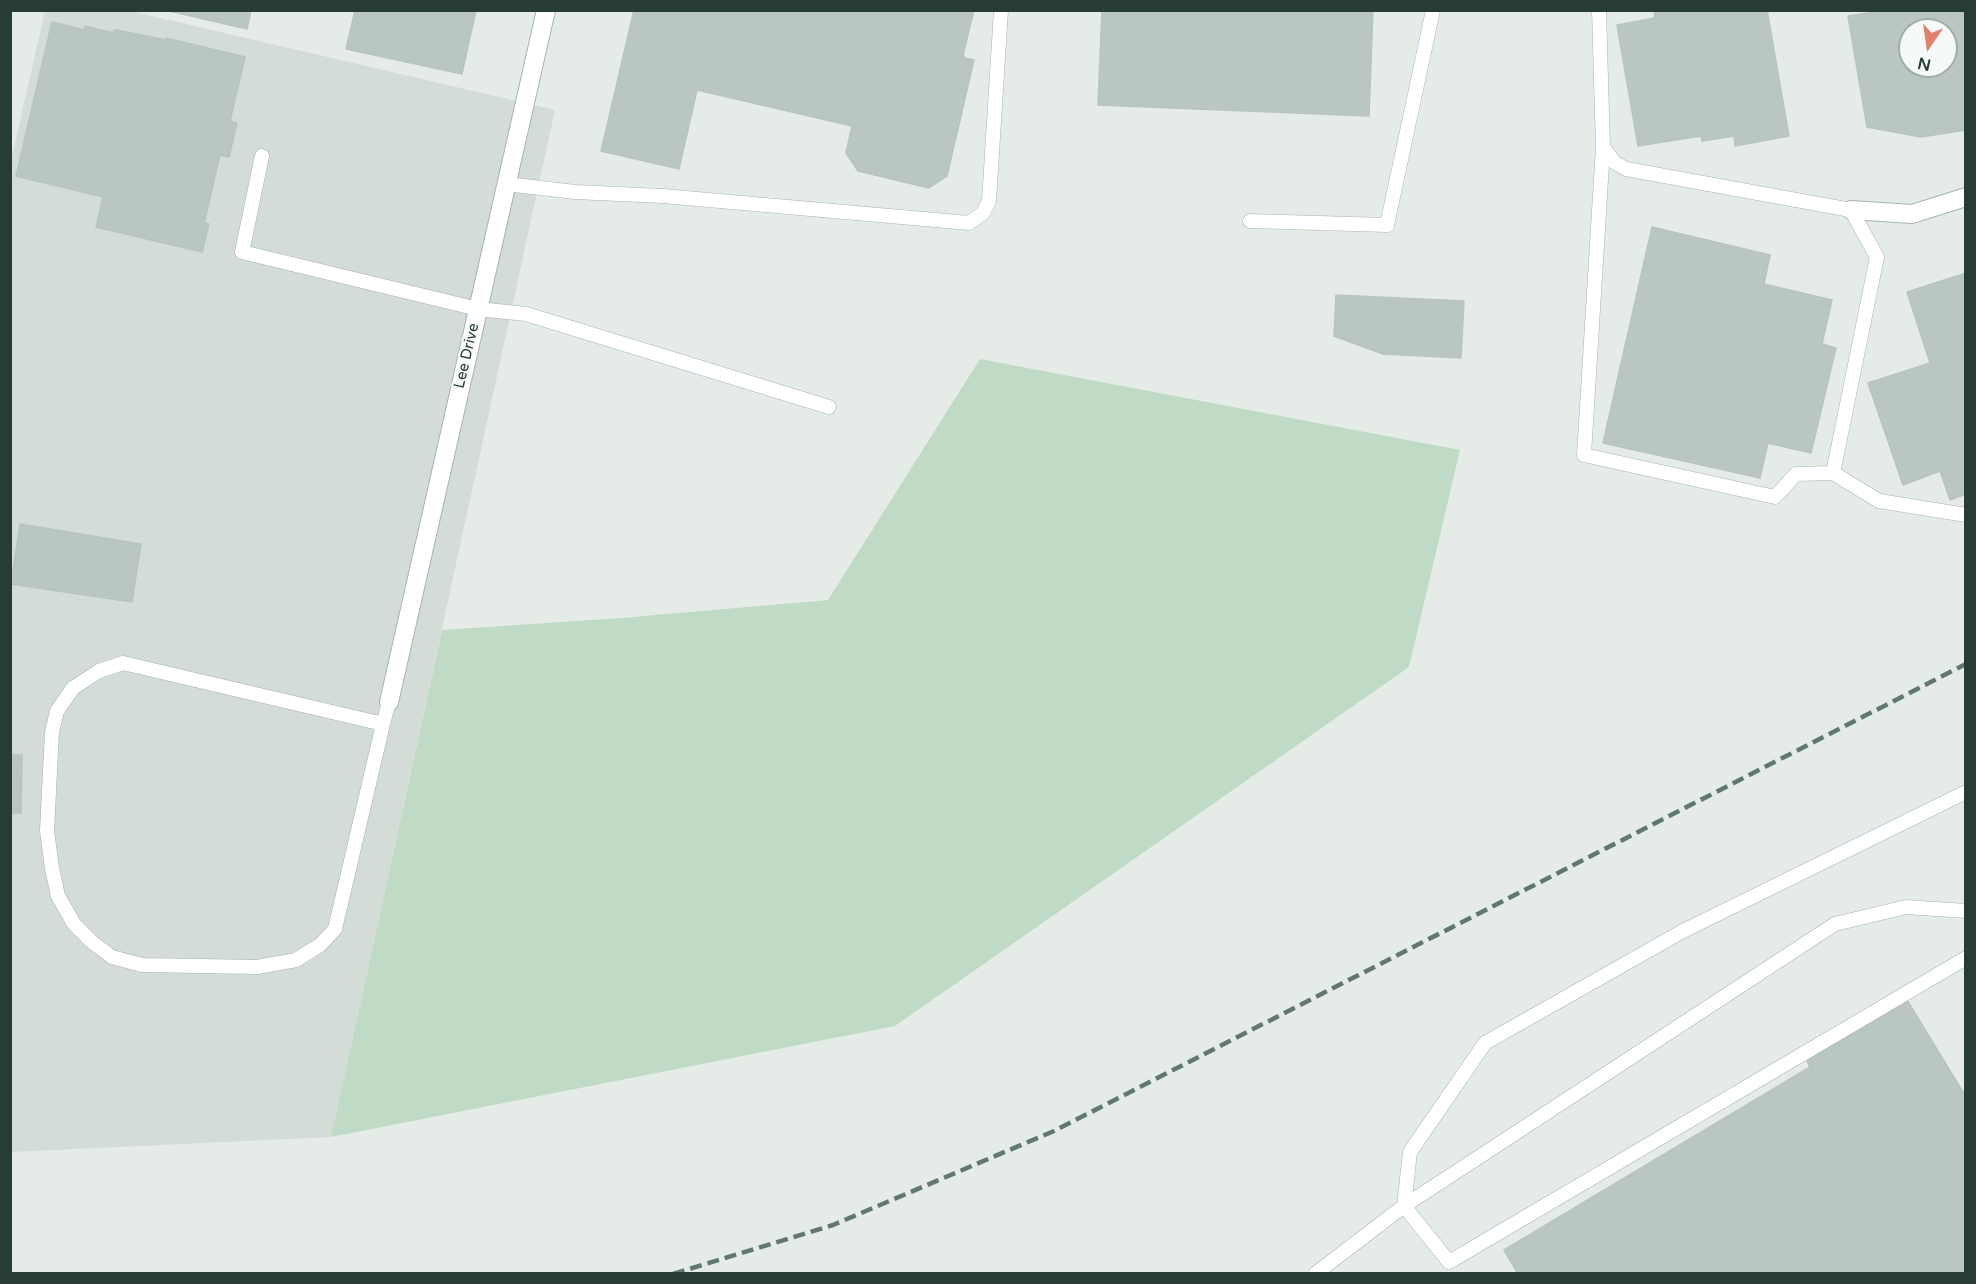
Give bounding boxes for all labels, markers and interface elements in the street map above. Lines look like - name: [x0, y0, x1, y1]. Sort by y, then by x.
- north arrow: [1898, 18, 1958, 78]
- text: N: [1916, 52, 1933, 75]
- street label: Lee Drive: [451, 322, 483, 390]

